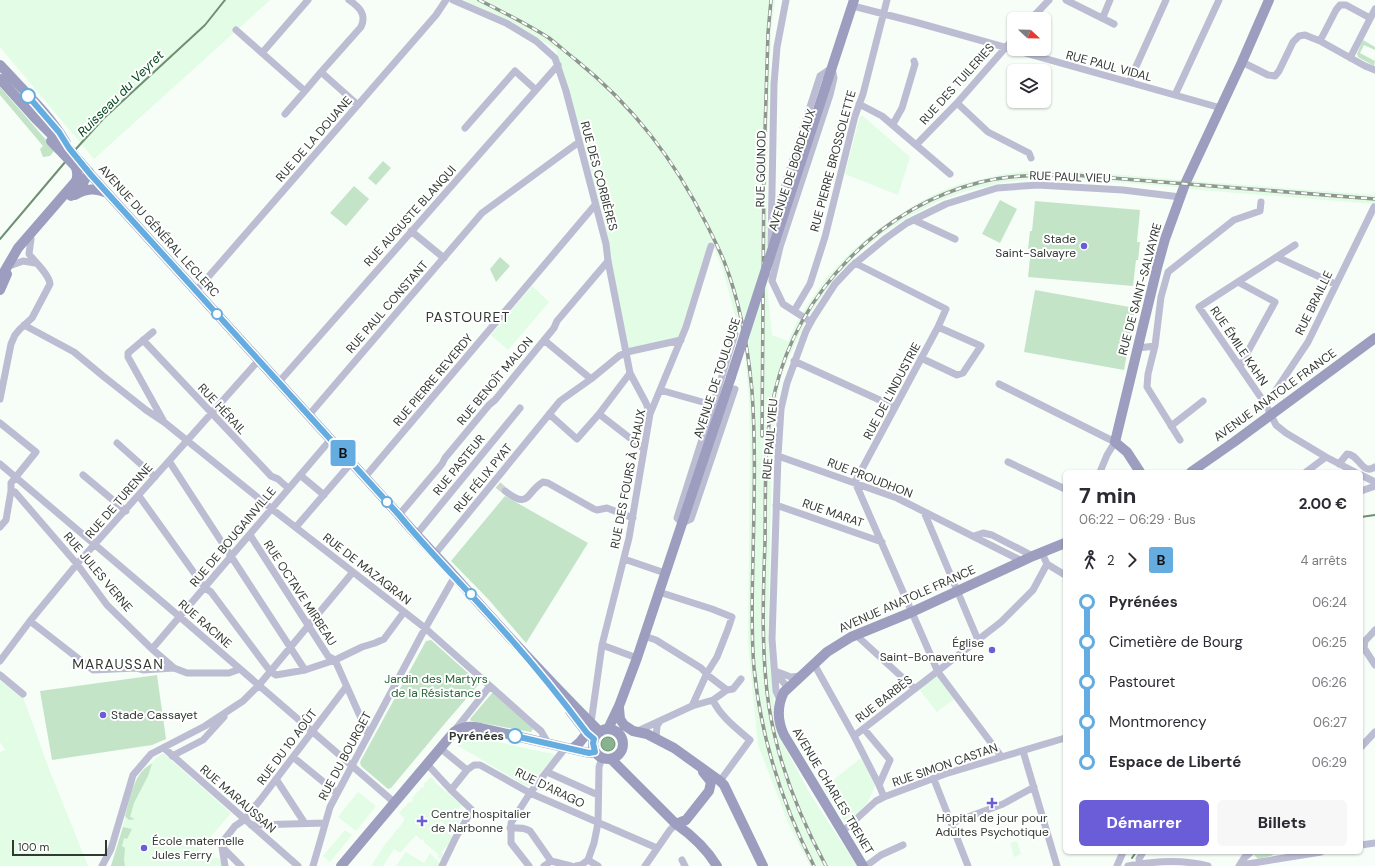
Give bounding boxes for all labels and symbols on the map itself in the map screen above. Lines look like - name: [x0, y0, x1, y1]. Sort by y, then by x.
- north arrow: [1007, 12, 1051, 56]
- street label: RUE DES TUILERIES: [916, 40, 998, 128]
- water label: Ruisseau du Veyret: [73, 46, 168, 140]
- street label: RUE PAUL VIDAL: [1064, 47, 1154, 85]
- unlabelled marker: [20, 88, 36, 104]
- street label: RUE PIERRE BROSSOLETTE: [806, 88, 860, 234]
- street label: RUE DE LA DOUANE: [272, 93, 356, 185]
- street label: AVENUE DE BORDEAUX: [765, 107, 819, 233]
- street label: RUE DES CORBIÈRES: [577, 119, 621, 233]
- street label: RUE GOUNOD: [752, 130, 770, 208]
- street label: AVENUE DU GÉNÉRAL LECLERC: [95, 161, 223, 301]
- street label: RUE AUGUSTE BLANQUI: [360, 162, 460, 270]
- street label: RUE PAUL VIEU: [1029, 168, 1111, 186]
- street label: RUE DE SAINT-SALVAYRE: [1115, 221, 1165, 357]
- place label: Stade Saint-Salvayre: [995, 231, 1076, 261]
- marker: Stade Saint-Salvayre: [1079, 241, 1089, 251]
- street label: RUE PAUL CONSTANT: [342, 257, 432, 357]
- street label: RUE BRAILLE: [1292, 268, 1337, 338]
- street label: RUE ÉMILE KAHN: [1207, 303, 1271, 389]
- unlabelled marker: [211, 308, 223, 320]
- district label: PASTOURET: [426, 308, 510, 326]
- street label: AVENUE DE TOULOUSE: [690, 315, 744, 440]
- street label: RUE PIERRE REVERDY: [390, 330, 476, 430]
- street label: RUE BENOÎT MALON: [453, 334, 537, 428]
- street label: RUE DE L'INDUSTRIE: [860, 339, 925, 442]
- street label: AVENUE ANATOLE FRANCE: [1210, 345, 1340, 445]
- street label: RUE HÉRAIL: [194, 380, 250, 438]
- street label: RUE PAUL VIEU: [758, 398, 782, 480]
- street label: RUE DES FOURS À CHAUX: [607, 408, 649, 550]
- street label: RUE PASTEUR: [429, 431, 489, 499]
- line badge: B: [330, 440, 356, 466]
- street label: RUE FÉLIX PYAT: [450, 440, 516, 516]
- street label: RUE PROUDHON: [825, 454, 915, 502]
- street label: RUE DE TURENNE: [82, 460, 156, 542]
- street label: RUE DE BOUGAINVILLE: [186, 483, 280, 590]
- street label: RUE MARAT: [800, 495, 866, 531]
- unlabelled marker: [381, 496, 393, 508]
- street label: RUE JULES VERNE: [60, 529, 136, 615]
- street label: RUE DE MAZAGRAN: [320, 530, 414, 608]
- street label: RUE OCTAVE MIRBEAU: [260, 537, 340, 649]
- street label: AVENUE ANATOLE FRANCE: [836, 561, 978, 636]
- unlabelled marker: [465, 588, 477, 600]
- street label: RUE RACINE: [175, 596, 235, 652]
- place label: Église Saint-Bonaventure: [880, 635, 984, 665]
- marker: Église Saint-Bonaventure: [987, 645, 997, 655]
- district label: MARAUSSAN: [72, 655, 164, 673]
- park label: Jardin des Martyrs de la Résistance: [384, 671, 488, 701]
- street label: RUE BARBÈS: [852, 672, 916, 726]
- street label: RUE DU 10 AOÛT: [253, 706, 321, 788]
- place label: Stade Cassayet: [111, 707, 198, 723]
- street label: RUE DU BOURGET: [315, 709, 375, 803]
- marker: Stade Cassayet: [98, 710, 108, 720]
- street label: AVENUE CHARLES TRENET: [789, 725, 877, 858]
- place label: Pyrénées: [449, 728, 504, 744]
- marker: Pyrénées: [507, 728, 523, 744]
- street label: RUE SIMON CASTAN: [890, 739, 1000, 791]
- street label: RUE MARAUSSAN: [197, 762, 279, 836]
- street label: RUE D'ARAGO: [513, 764, 587, 812]
- marker: Hôpital de jour pour Adultes Psychotique: [986, 797, 998, 809]
- place label: Centre hospitalier de Narbonne: [431, 806, 531, 836]
- place label: Hôpital de jour pour Adultes Psychotique: [935, 810, 1049, 840]
- marker: Centre hospitalier de Narbonne: [416, 815, 428, 827]
- place label: École maternelle Jules Ferry: [152, 833, 244, 863]
- scale bar: [12, 838, 107, 857]
- marker: École maternelle Jules Ferry: [139, 843, 149, 853]

